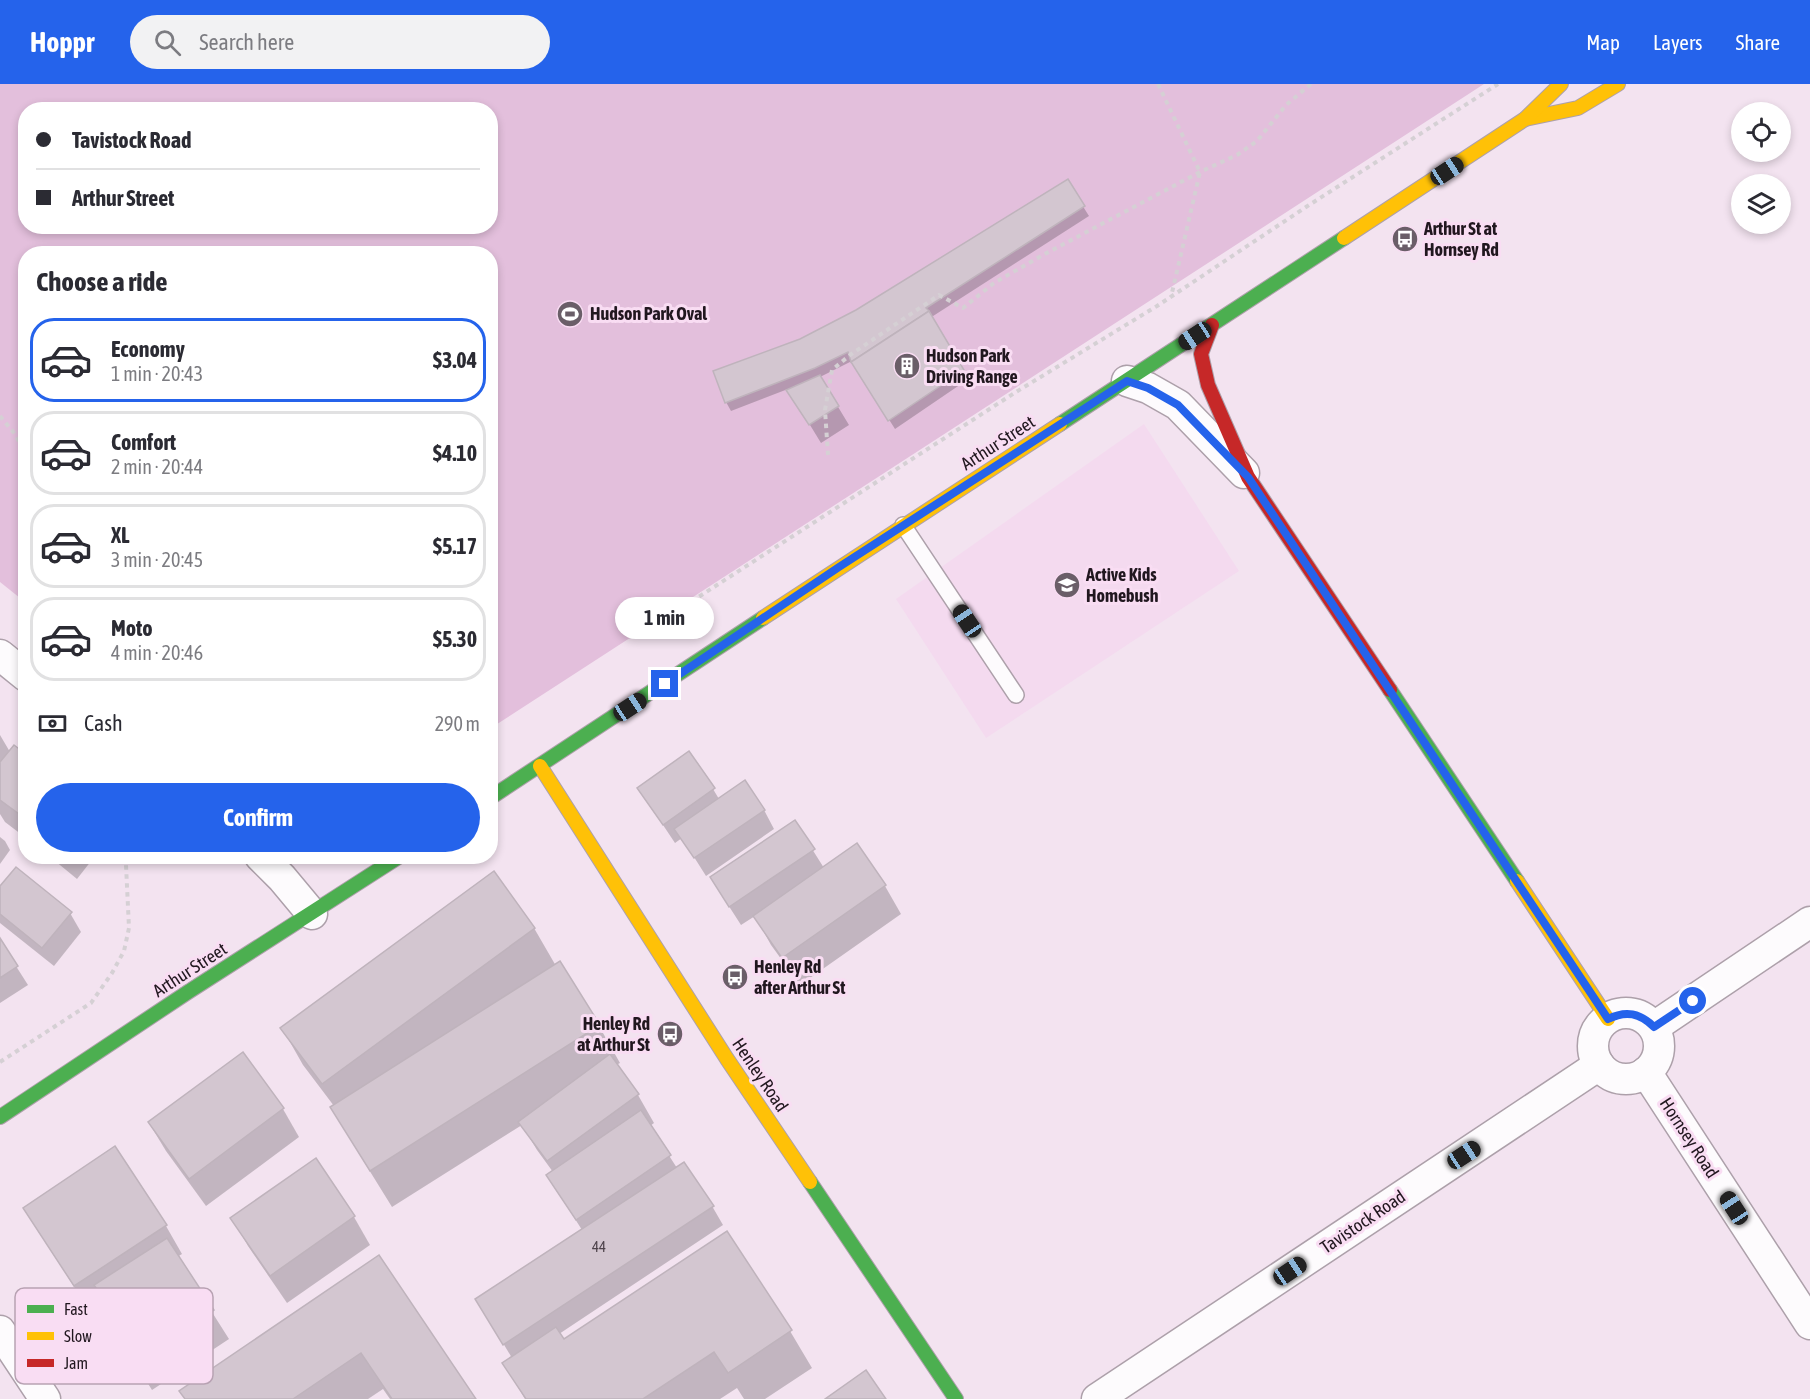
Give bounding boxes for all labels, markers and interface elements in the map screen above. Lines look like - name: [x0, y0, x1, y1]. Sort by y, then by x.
- search box: [130, 15, 550, 69]
- text: Hoppr: [30, 26, 94, 58]
- icon: search: [151, 26, 184, 59]
- text: Search here: [199, 29, 294, 55]
- text: Map: [1586, 30, 1620, 54]
- text: Layers: [1653, 30, 1703, 54]
- text: Share: [1736, 30, 1780, 54]
- map controls: [1731, 102, 1791, 234]
- button: locate: [1731, 102, 1791, 162]
- text: Tavistock Road: [72, 127, 192, 153]
- car: [1427, 154, 1467, 188]
- button: layers: [1731, 174, 1791, 234]
- text: Arthur Street: [72, 185, 174, 211]
- place label: Arthur St at Hornsey Rd: [1423, 218, 1499, 260]
- bus stop icon: Arthur St at Hornsey Rd: [1390, 224, 1420, 254]
- text: Choose a ride: [36, 266, 168, 297]
- sports icon: Hudson Park Oval: [555, 299, 585, 329]
- place label: Hudson Park Oval: [590, 303, 707, 324]
- car: [1175, 319, 1215, 353]
- icon: car: [39, 333, 93, 387]
- text: Economy: [111, 336, 185, 362]
- place label: Hudson Park Driving Range: [926, 345, 1018, 387]
- text: $3.04: [433, 347, 477, 373]
- building icon: Hudson Park Driving Range: [892, 351, 922, 381]
- text: 1 min · 20:43: [111, 362, 203, 385]
- street label: Arthur Street: [957, 411, 1039, 474]
- icon: car: [39, 426, 93, 480]
- text: Comfort: [111, 429, 176, 455]
- text: $4.10: [433, 440, 477, 466]
- text: 2 min · 20:44: [111, 455, 203, 478]
- icon: car: [39, 519, 93, 573]
- text: XL: [111, 522, 129, 548]
- text: $5.17: [433, 533, 477, 559]
- text: 3 min · 20:45: [111, 548, 203, 571]
- place label: Active Kids Homebush: [1085, 564, 1159, 606]
- school or university icon: Active Kids Homebush: [1052, 570, 1082, 600]
- callout: 1 min: [616, 597, 714, 639]
- car: [949, 601, 985, 641]
- text: 1 min: [644, 606, 685, 629]
- icon: car: [39, 612, 93, 666]
- text: Moto: [111, 615, 153, 641]
- text: $5.30: [433, 626, 477, 652]
- text: 4 min · 20:46: [111, 641, 203, 664]
- route end: [651, 670, 678, 697]
- car: [610, 690, 650, 724]
- icon: cash: [36, 707, 69, 740]
- text: Cash: [84, 710, 123, 736]
- text: 290 m: [435, 712, 480, 735]
- button: Confirm: [36, 783, 480, 852]
- street label: Arthur Street: [149, 938, 231, 1001]
- place label: Henley Rd after Arthur St: [754, 956, 846, 998]
- bus stop icon: Henley Rd after Arthur St: [720, 962, 750, 992]
- route start: [1679, 987, 1706, 1014]
- place label: Henley Rd at Arthur St: [577, 1013, 651, 1055]
- bus stop icon: Henley Rd at Arthur St: [655, 1019, 685, 1049]
- street label: Henley Road: [728, 1034, 793, 1115]
- street label: Hornsey Road: [1656, 1094, 1723, 1182]
- car: [1444, 1138, 1484, 1172]
- street label: Tavistock Road: [1316, 1186, 1409, 1258]
- car: [1717, 1188, 1751, 1228]
- house number: 44: [592, 1238, 606, 1255]
- car: [1270, 1253, 1310, 1289]
- legend: [15, 1288, 213, 1384]
- text: Fast: [64, 1300, 88, 1318]
- text: Slow: [64, 1327, 92, 1345]
- text: Jam: [64, 1354, 88, 1372]

